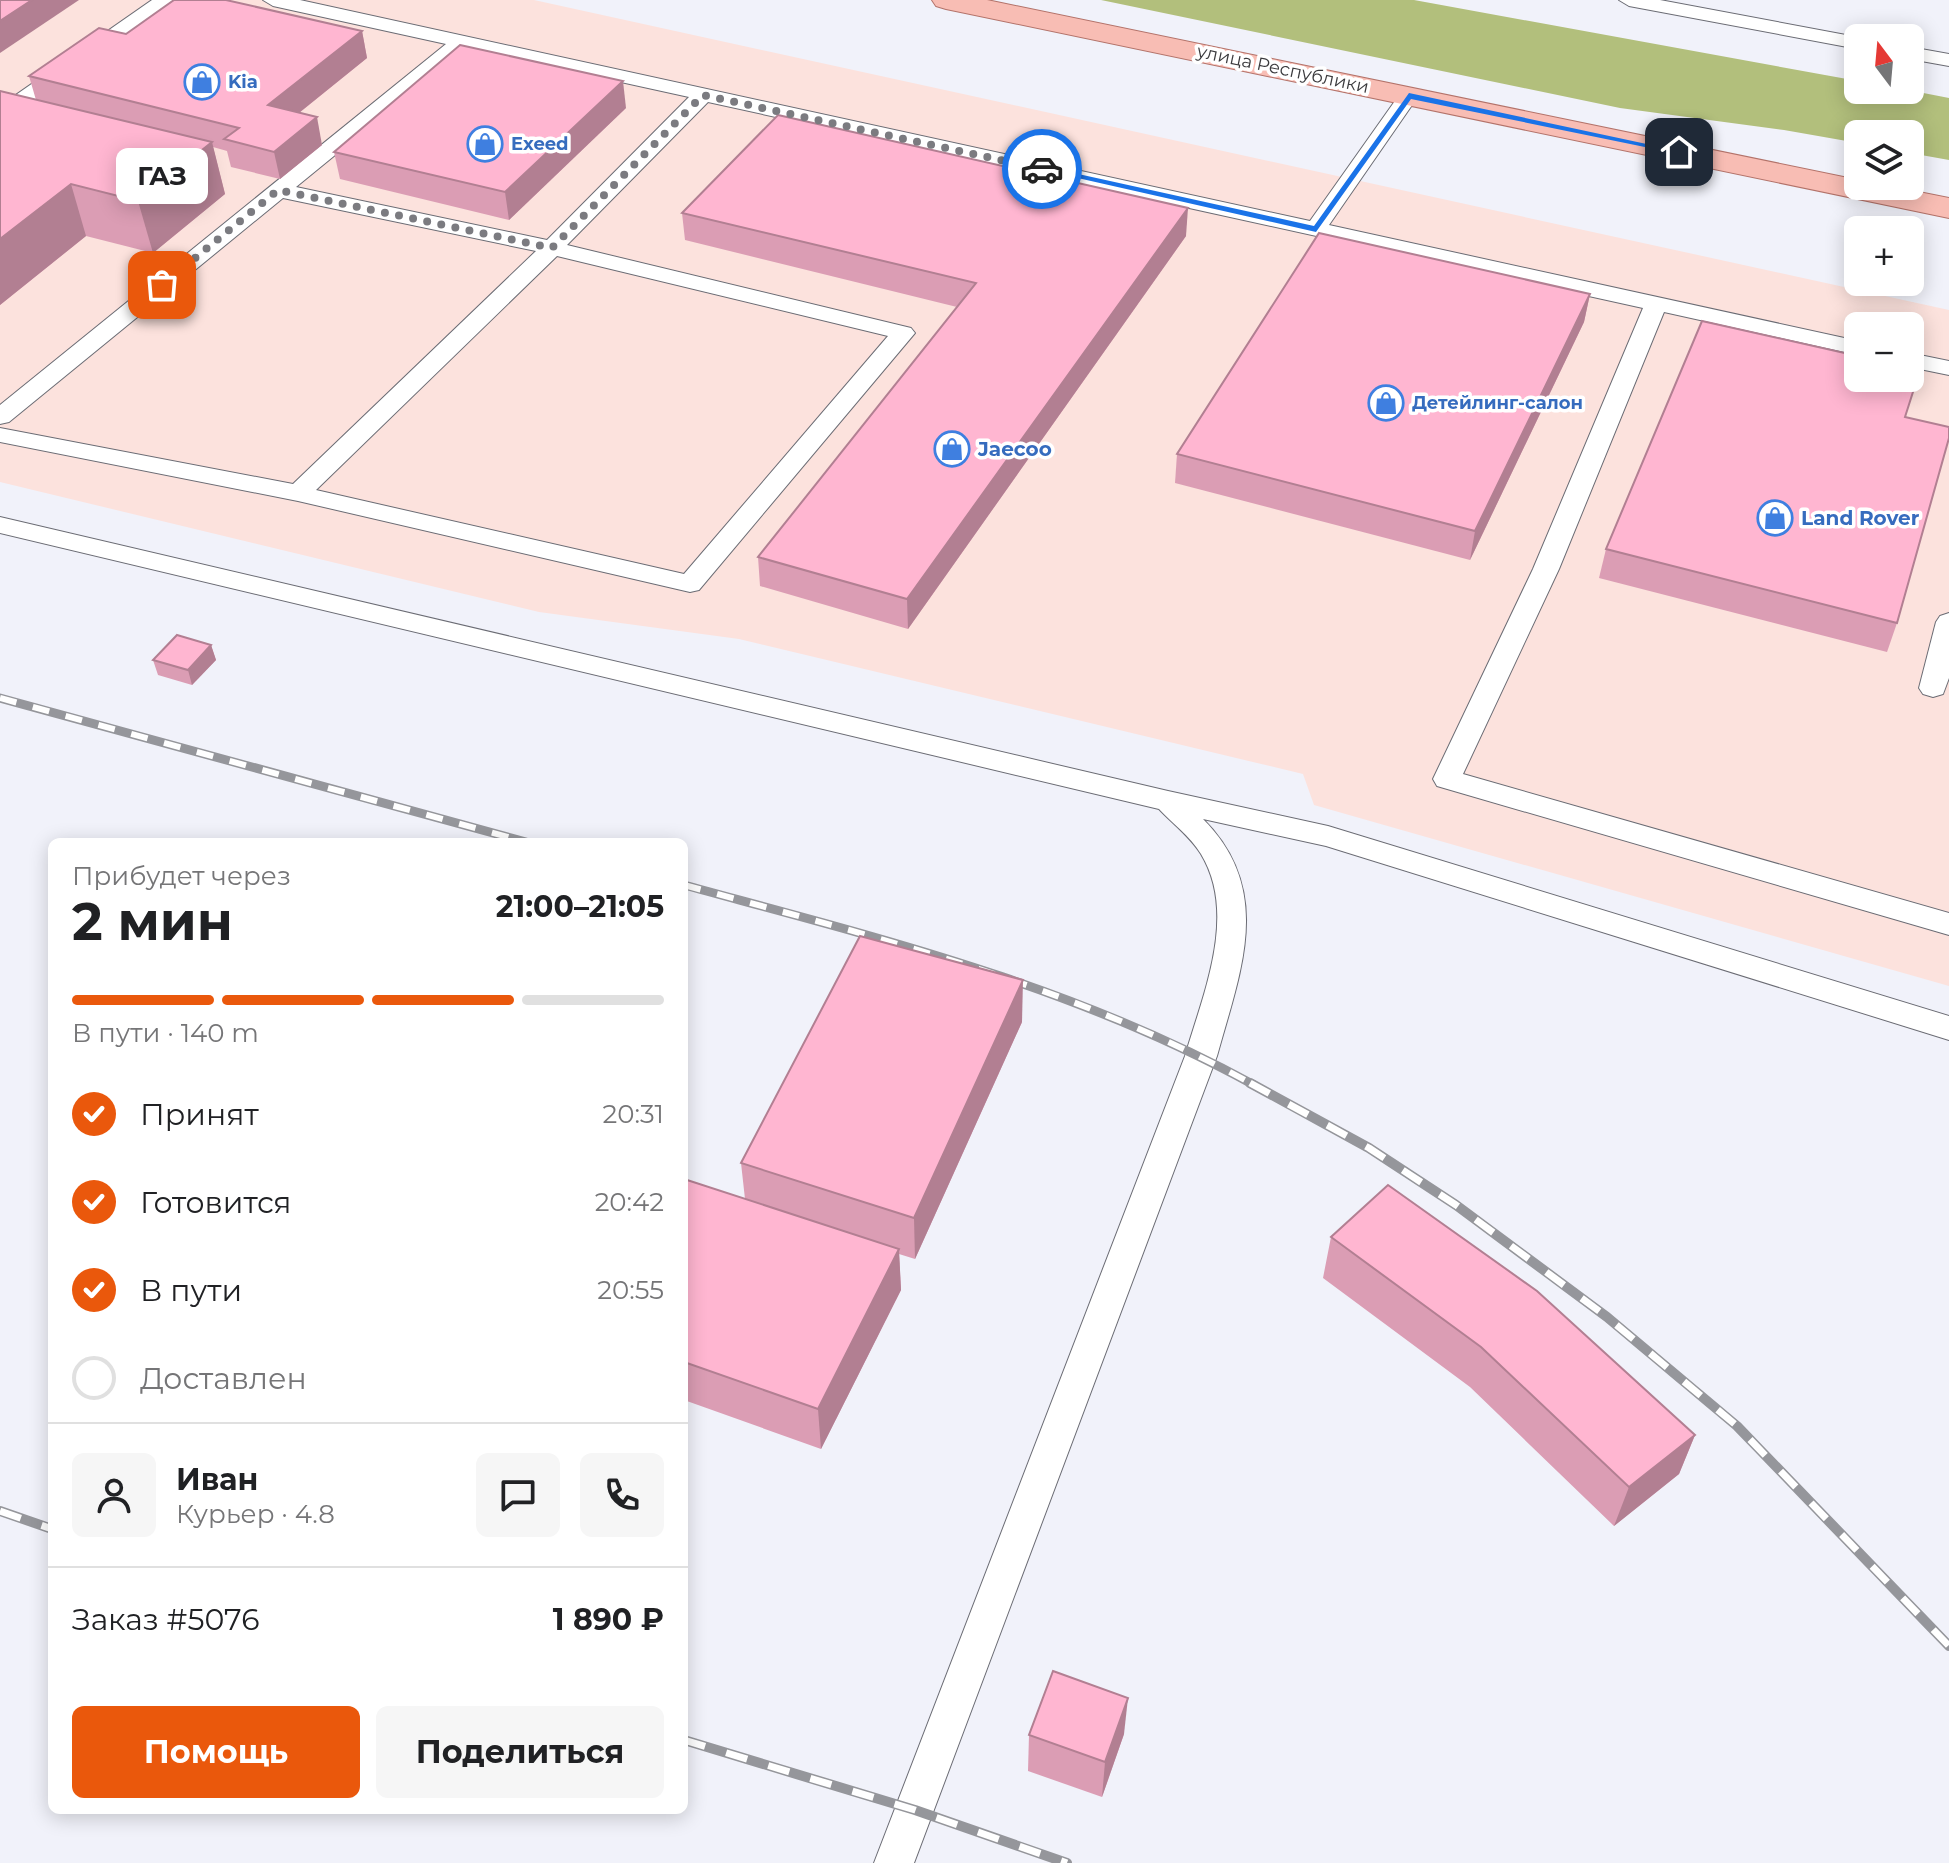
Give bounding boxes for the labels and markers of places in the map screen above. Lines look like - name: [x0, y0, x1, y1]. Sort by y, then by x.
- shop icon: Kia: [183, 63, 221, 101]
- place label: Kia: [228, 71, 258, 93]
- pin: [1645, 118, 1713, 186]
- shop icon: Exeed: [466, 125, 504, 163]
- place label: Exeed: [511, 133, 569, 155]
- callout: ГАЗ: [116, 149, 208, 205]
- pin: [128, 251, 196, 319]
- shop icon: Детейлинг-салон: [1367, 384, 1405, 422]
- place label: Детейлинг-салон: [1412, 392, 1583, 414]
- shop icon: Jaecoo: [933, 430, 971, 468]
- place label: Jaecoo: [977, 437, 1052, 461]
- shop icon: Land Rover: [1756, 499, 1794, 537]
- place label: Land Rover: [1801, 506, 1920, 530]

